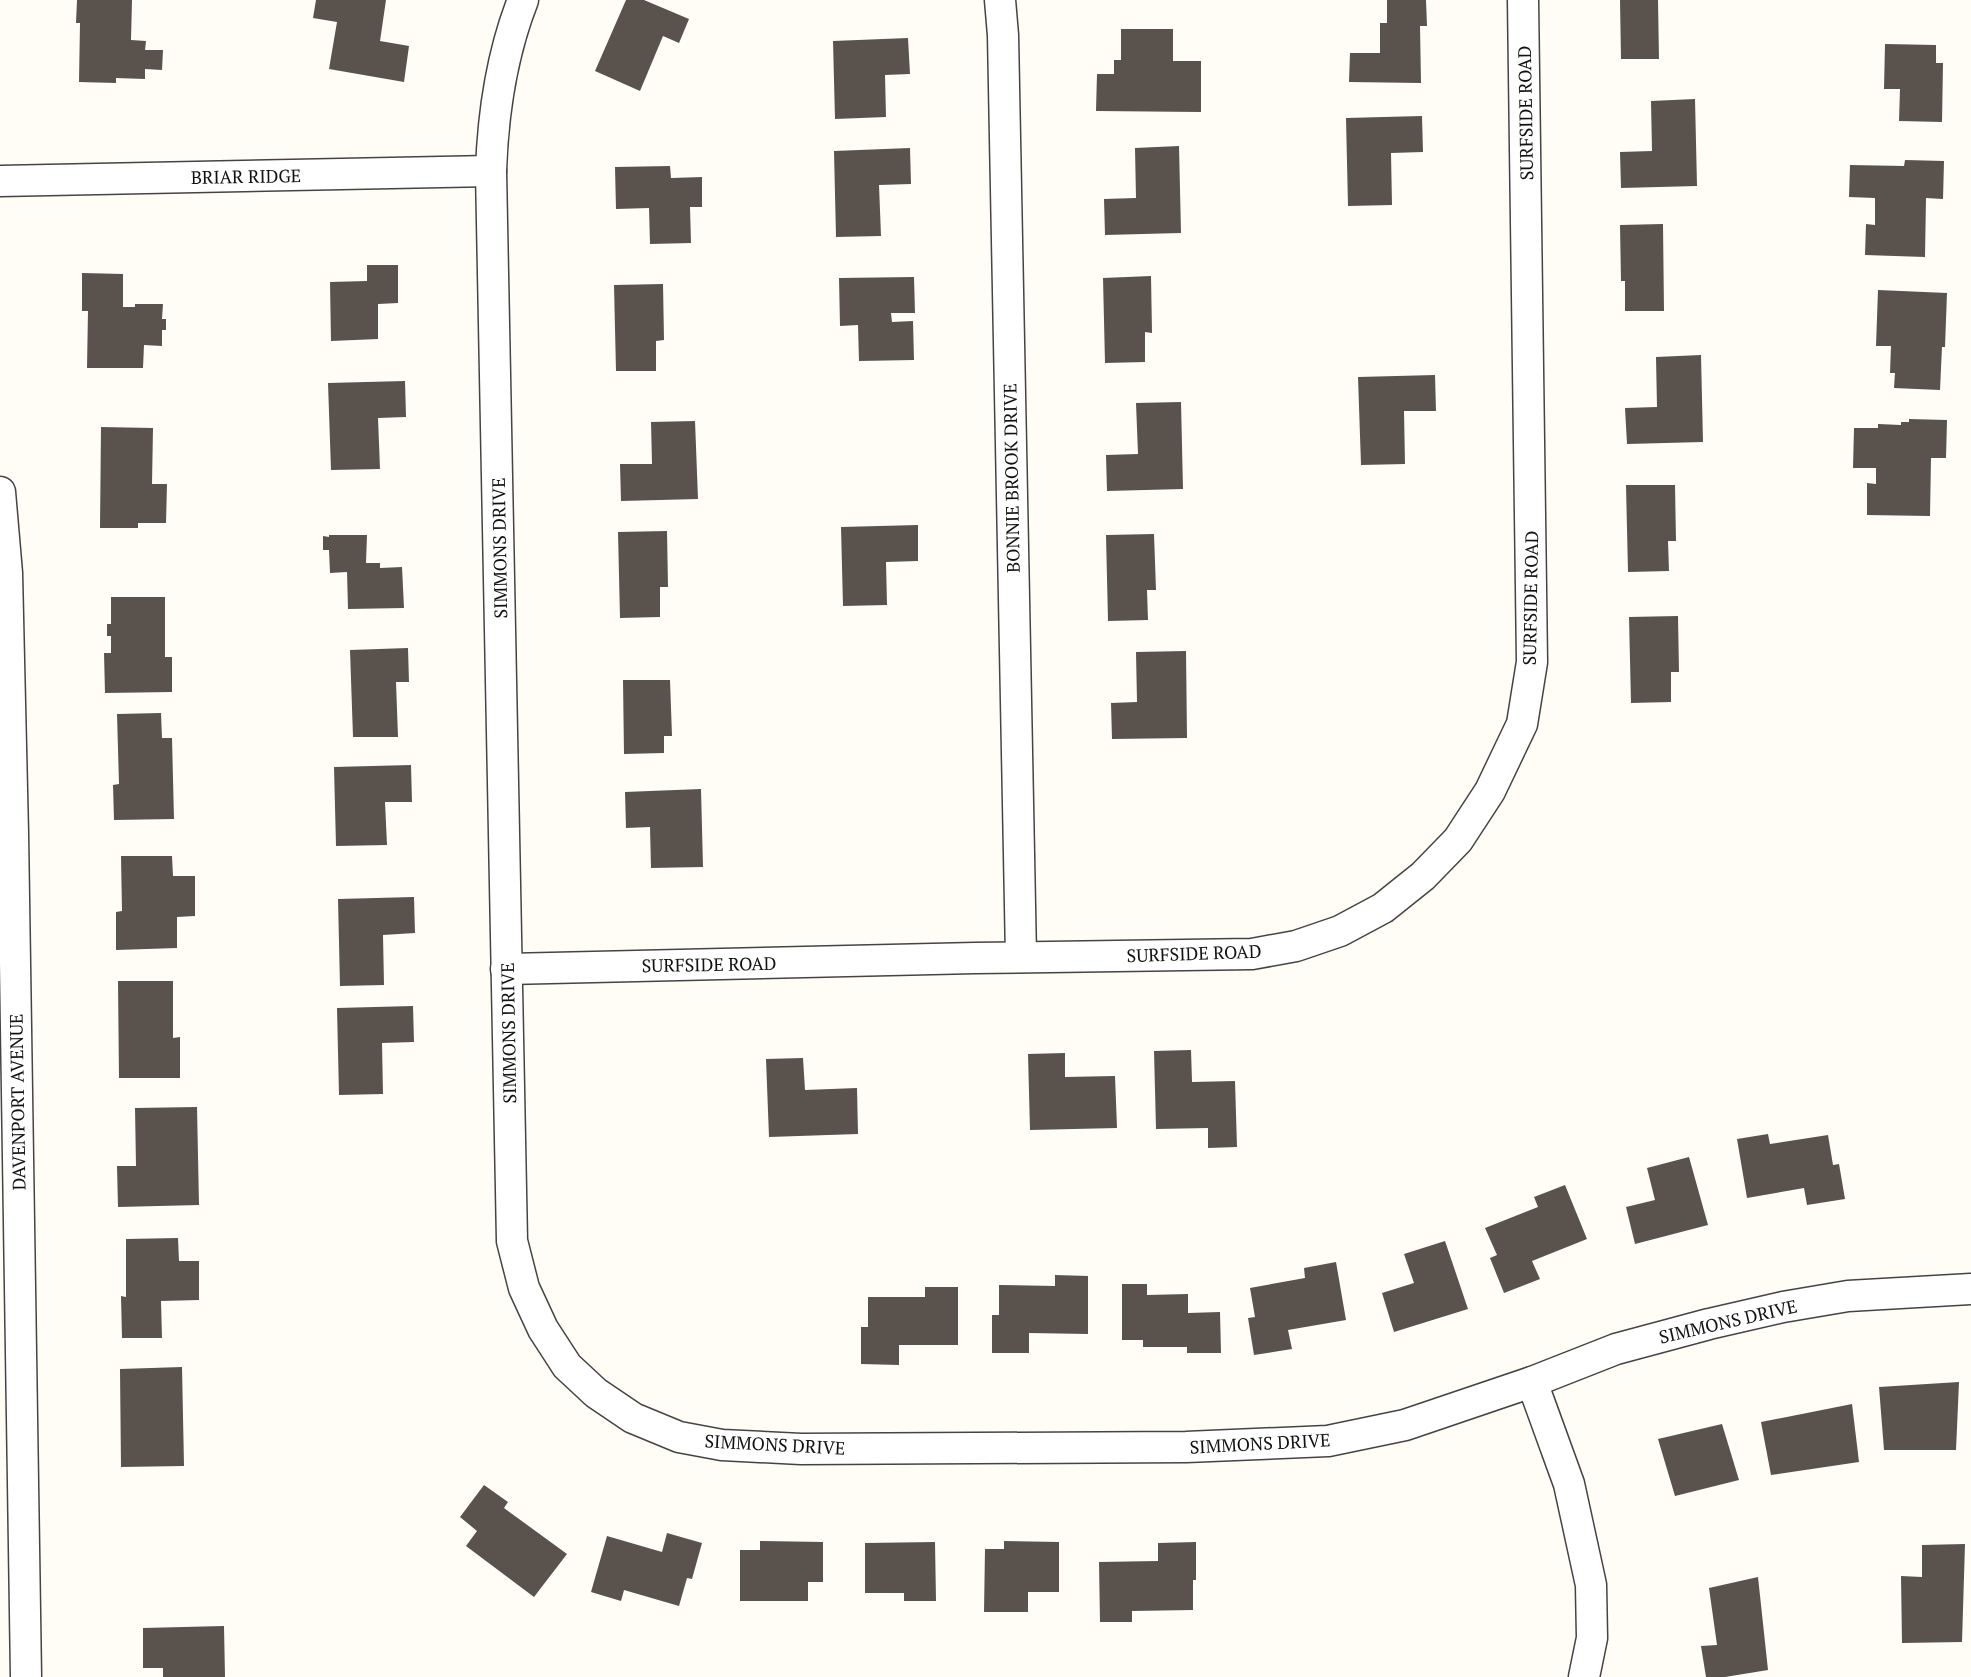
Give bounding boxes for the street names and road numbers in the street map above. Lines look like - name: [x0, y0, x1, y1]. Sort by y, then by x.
- street label: SURFSIDE ROAD: [1512, 45, 1538, 181]
- street label: BRIAR RIDGE: [191, 163, 301, 189]
- street label: BONNIE BROOK DRIVE: [997, 383, 1025, 573]
- street label: SIMMONS DRIVE: [486, 477, 512, 619]
- street label: SURFSIDE ROAD: [1517, 530, 1543, 666]
- street label: SURFSIDE ROAD: [1126, 939, 1262, 967]
- street label: SURFSIDE ROAD: [641, 951, 777, 977]
- street label: SIMMONS DRIVE: [495, 962, 521, 1104]
- street label: DAVENPORT AVENUE: [3, 1013, 31, 1191]
- street label: SIMMONS DRIVE: [1657, 1293, 1799, 1349]
- street label: SIMMONS DRIVE: [1189, 1427, 1331, 1459]
- street label: SIMMONS DRIVE: [704, 1428, 846, 1460]

